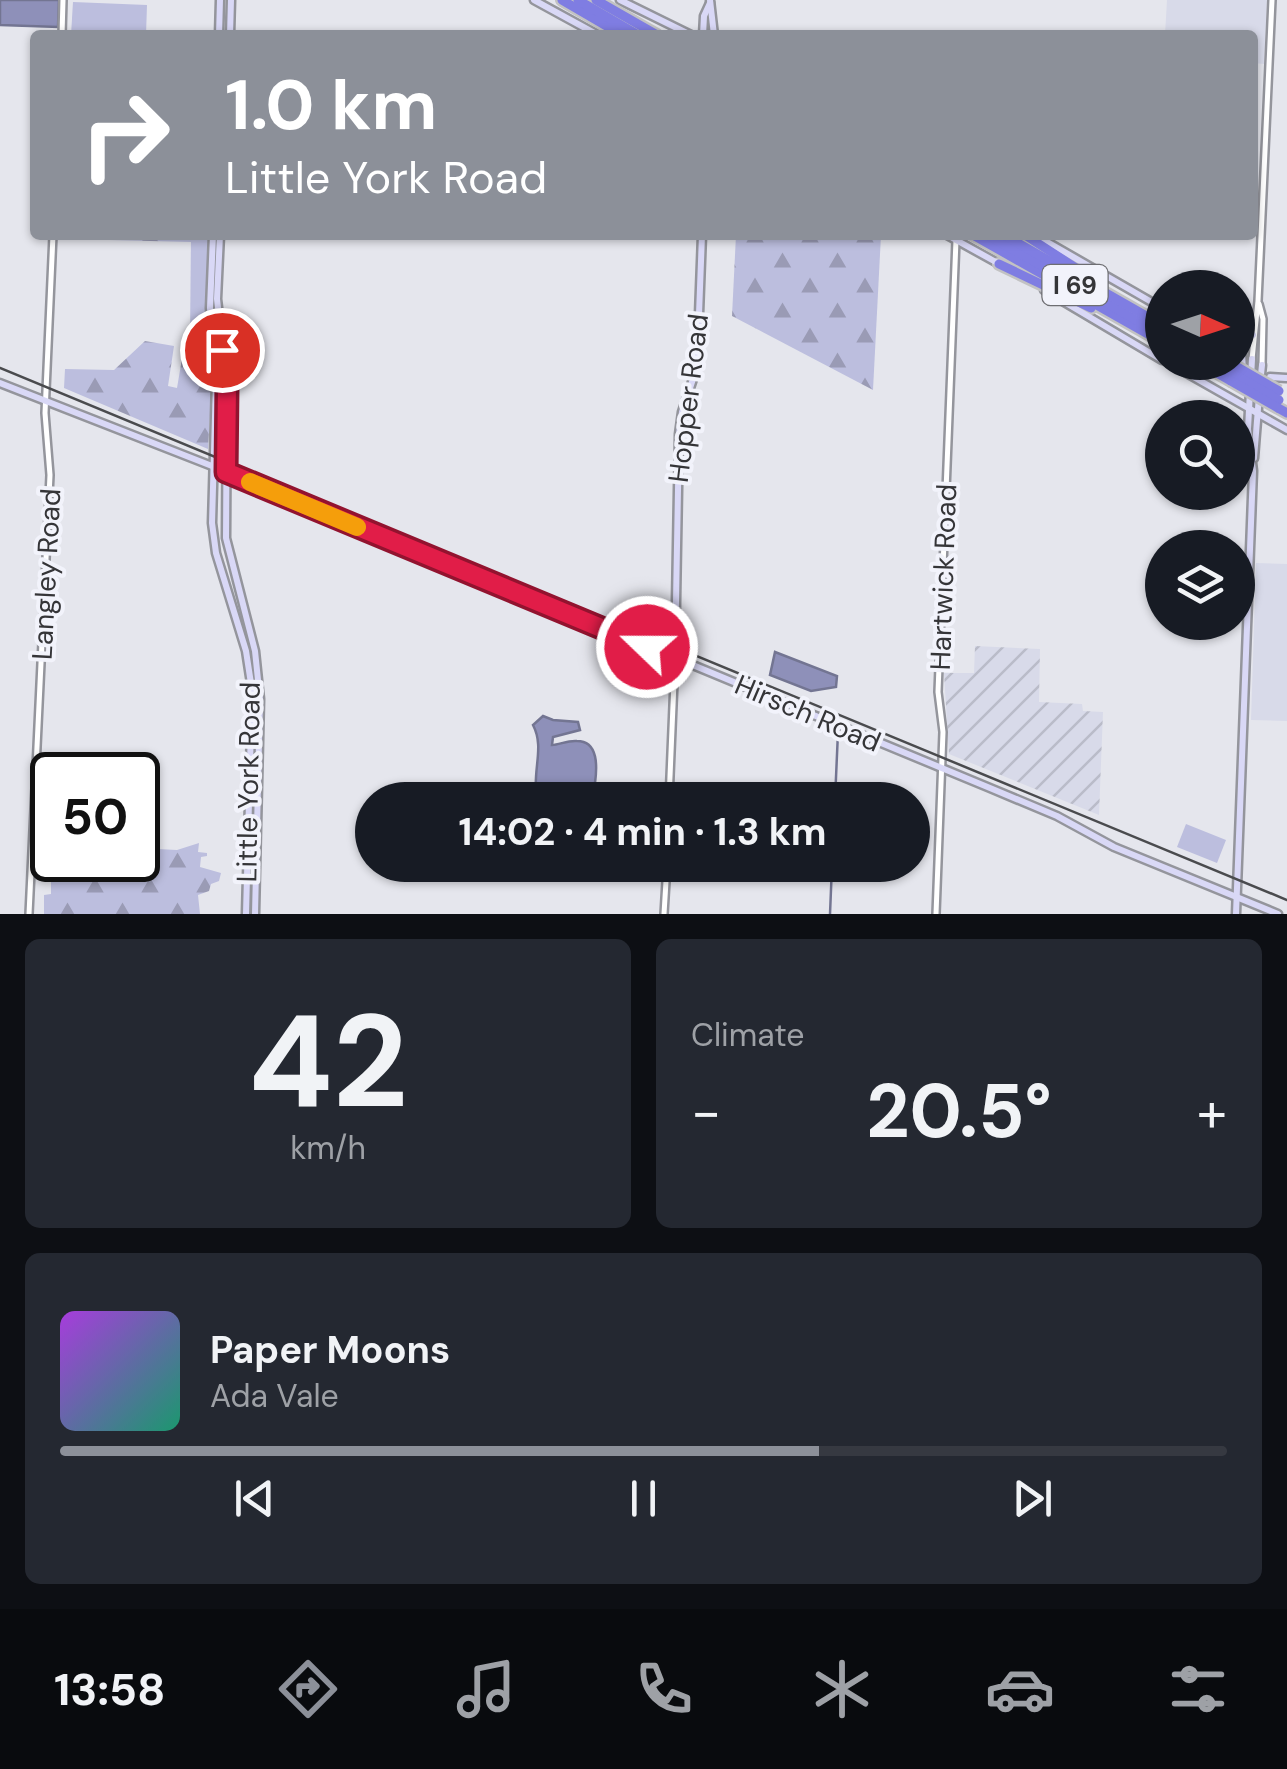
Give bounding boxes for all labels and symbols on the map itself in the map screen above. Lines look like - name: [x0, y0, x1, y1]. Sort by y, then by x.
- road number: I 69: [1042, 265, 1108, 305]
- north arrow: [1145, 270, 1255, 380]
- pin: [180, 308, 265, 393]
- street label: Hopper Road: [660, 312, 717, 484]
- street label: Hartwick Road: [922, 483, 965, 671]
- street label: Langley Road: [24, 487, 69, 661]
- position arrow: [595, 595, 699, 699]
- street label: Hirsch Road: [729, 666, 886, 761]
- street label: Little York Road: [228, 681, 269, 883]
- speed limit sign: 50: [30, 752, 160, 882]

